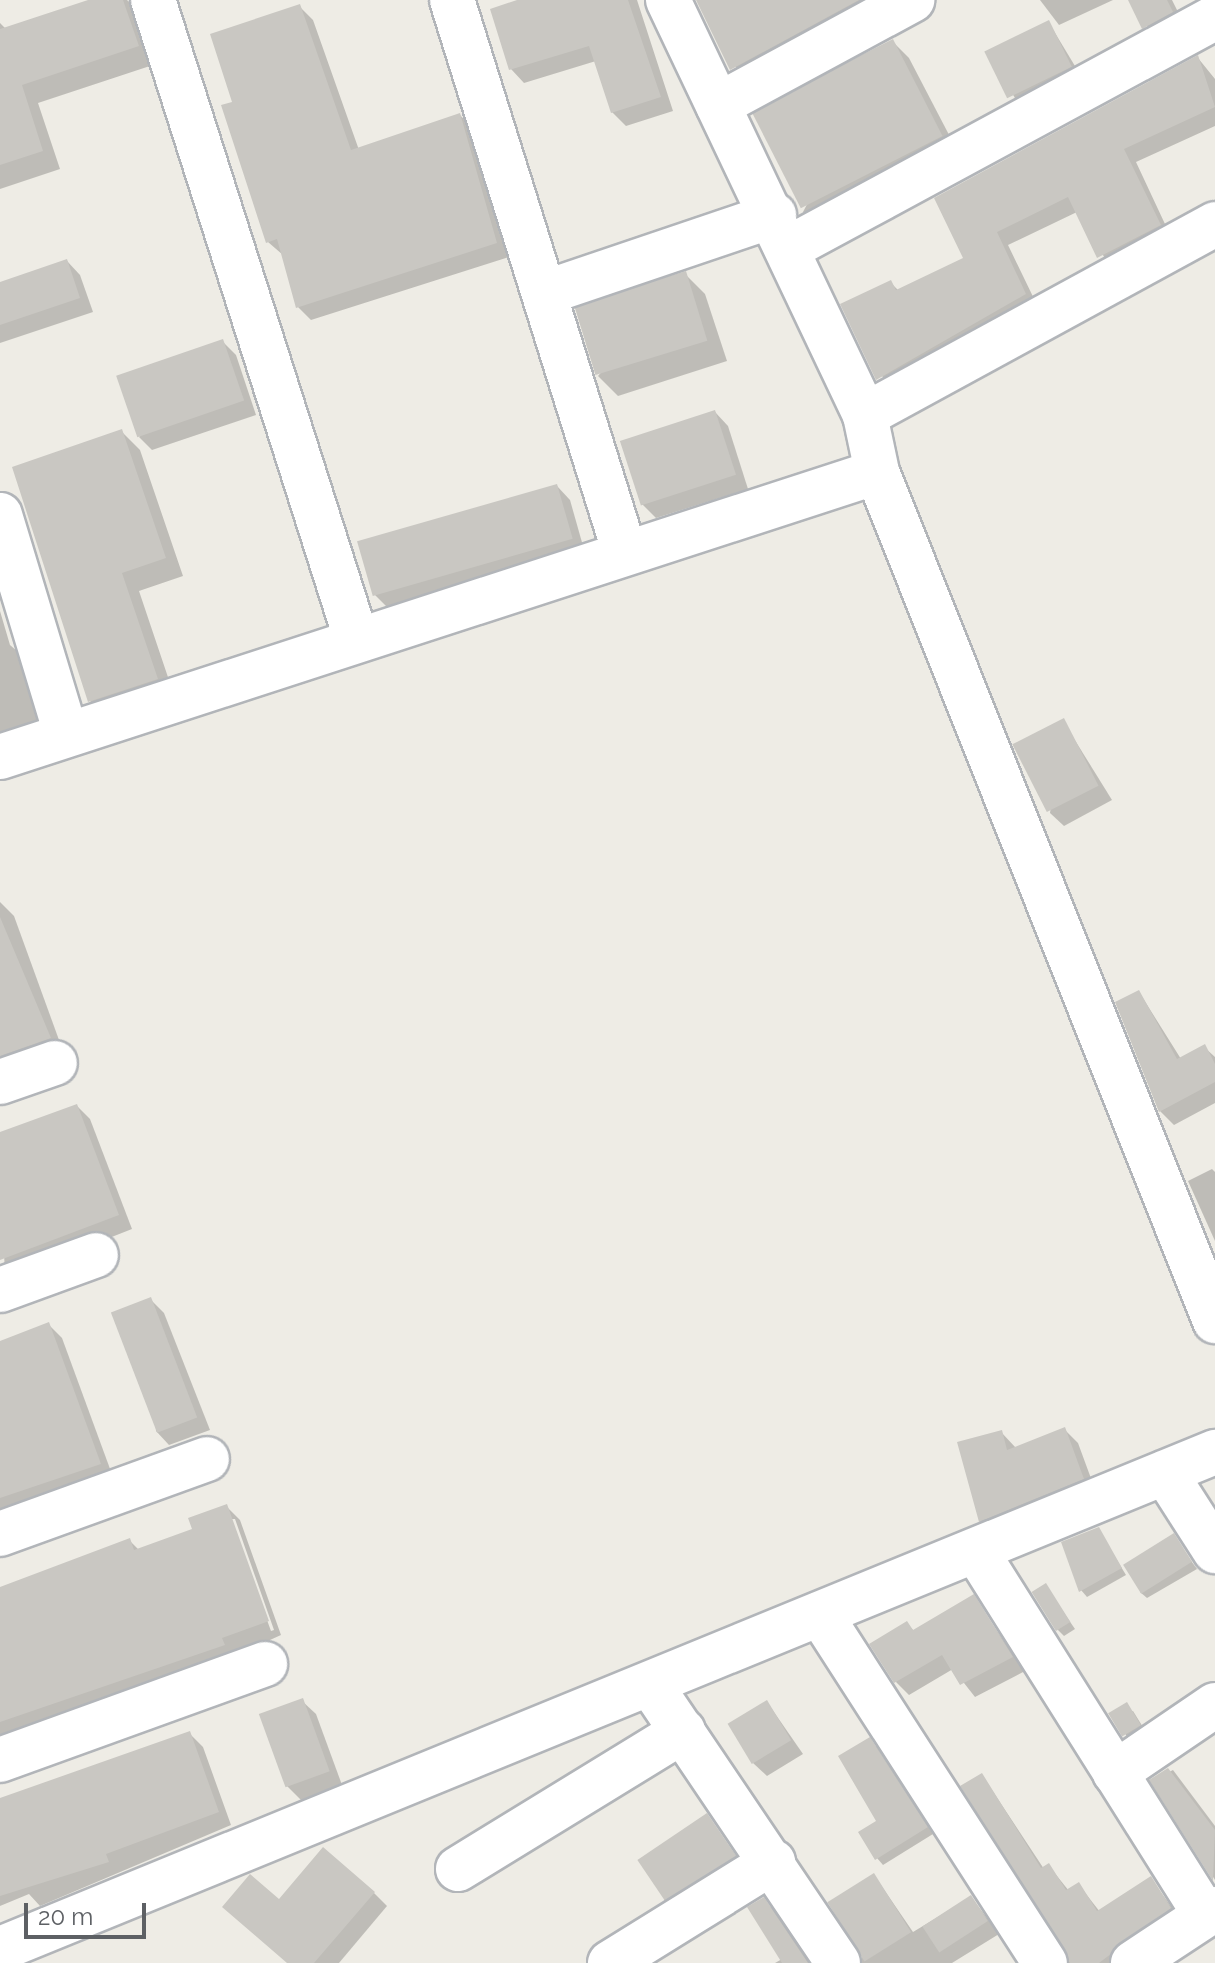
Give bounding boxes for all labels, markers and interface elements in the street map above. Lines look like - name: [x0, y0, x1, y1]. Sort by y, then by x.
- scale bar: [28, 1887, 150, 1937]
- text: 20 m: [38, 1902, 93, 1931]

